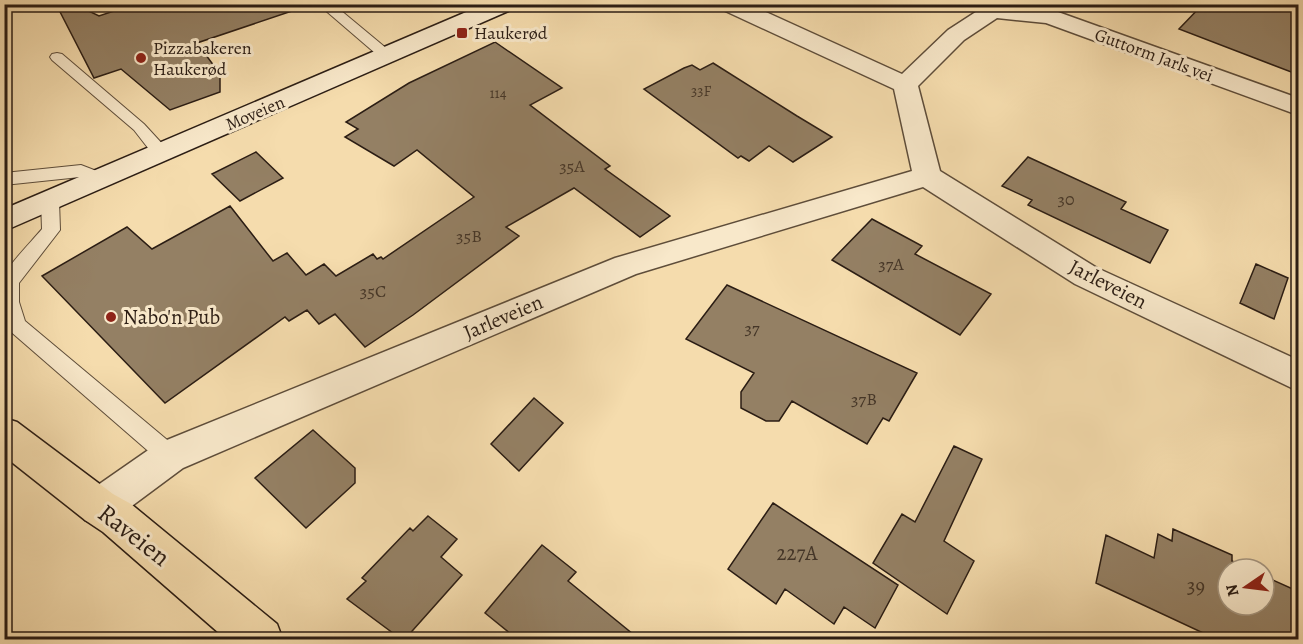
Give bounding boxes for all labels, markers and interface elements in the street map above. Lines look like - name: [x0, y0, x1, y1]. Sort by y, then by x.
- place label: Haukerød: [474, 21, 548, 45]
- street label: Guttorm Jarls vei: [1091, 22, 1217, 88]
- marker: Haukerød: [455, 26, 469, 40]
- place label: Pizzabakeren Haukerød: [153, 36, 252, 81]
- marker: Pizzabakeren Haukerød: [134, 51, 148, 65]
- house number: 33F: [691, 81, 711, 101]
- house number: 114: [489, 83, 507, 103]
- street label: Moveien: [222, 90, 289, 136]
- house number: 35A: [559, 154, 585, 178]
- house number: 30: [1057, 187, 1075, 211]
- house number: 35B: [456, 224, 482, 248]
- house number: 37A: [878, 252, 904, 276]
- street label: Jarleveien: [1064, 252, 1152, 316]
- house number: 35C: [360, 279, 386, 303]
- street label: Jarleveien: [459, 288, 547, 346]
- place label: Nabo'n Pub: [123, 303, 220, 331]
- marker: Nabo'n Pub: [104, 310, 118, 324]
- house number: 37: [744, 316, 760, 340]
- house number: 37B: [851, 387, 877, 411]
- street label: Raveien: [91, 496, 177, 574]
- house number: 227A: [776, 539, 818, 567]
- north arrow: [1216, 557, 1276, 617]
- house number: 39: [1187, 572, 1205, 600]
- text: N: [1220, 582, 1244, 599]

